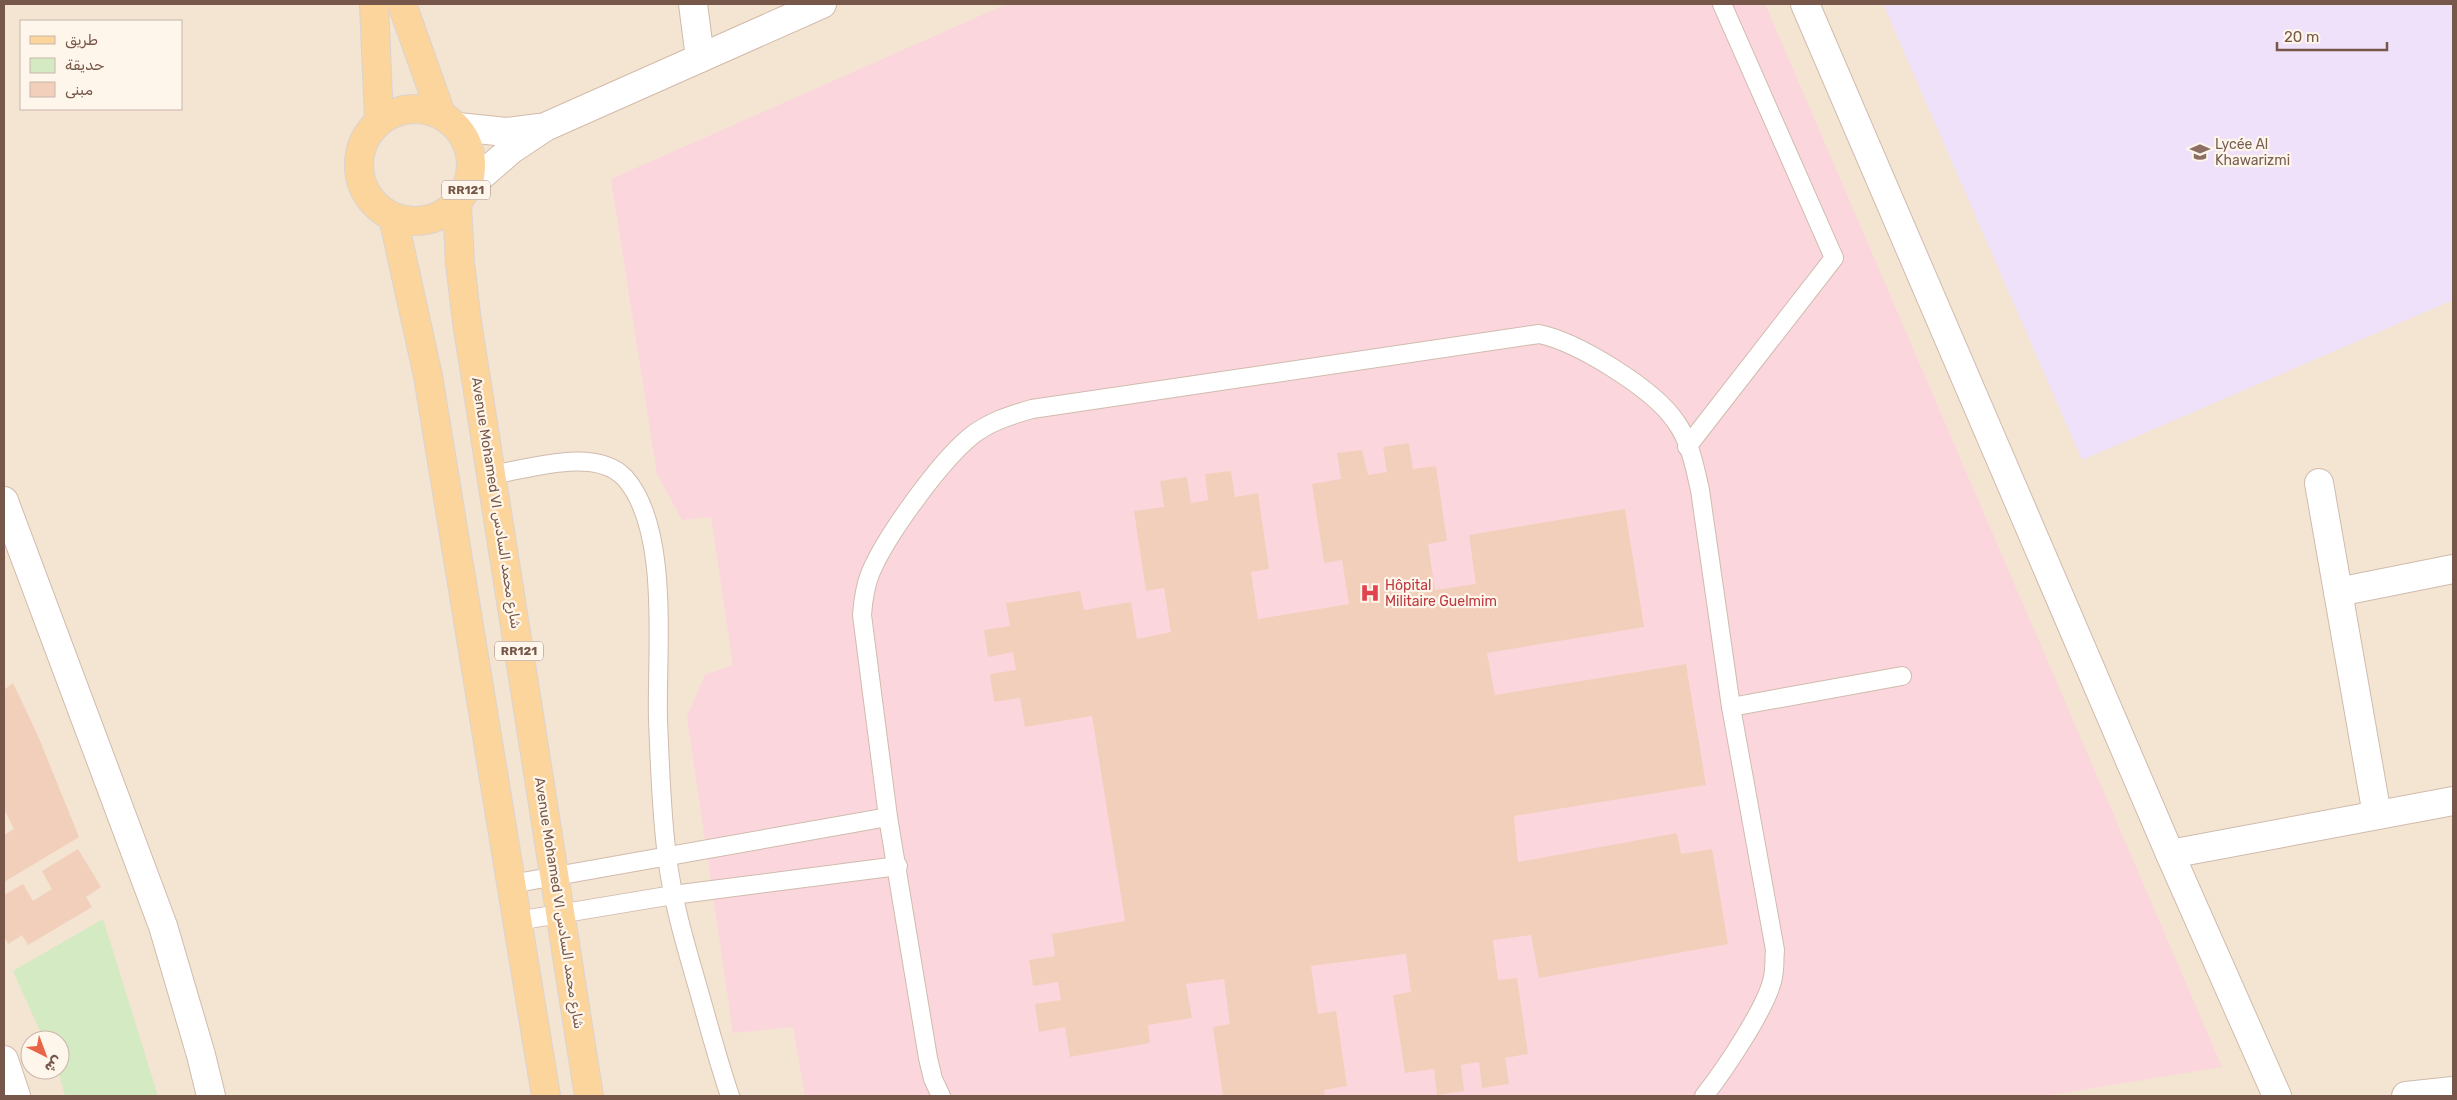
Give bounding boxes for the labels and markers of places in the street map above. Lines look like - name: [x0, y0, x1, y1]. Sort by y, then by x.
- place label: Lycée Al Khawarizmi: [2215, 136, 2290, 169]
- school or university icon: Lycée Al Khawarizmi: [2189, 141, 2211, 163]
- place label: Hôpital Militaire Guelmim: [1385, 577, 1497, 610]
- hospital icon: Hôpital Militaire Guelmim: [1359, 582, 1381, 604]

